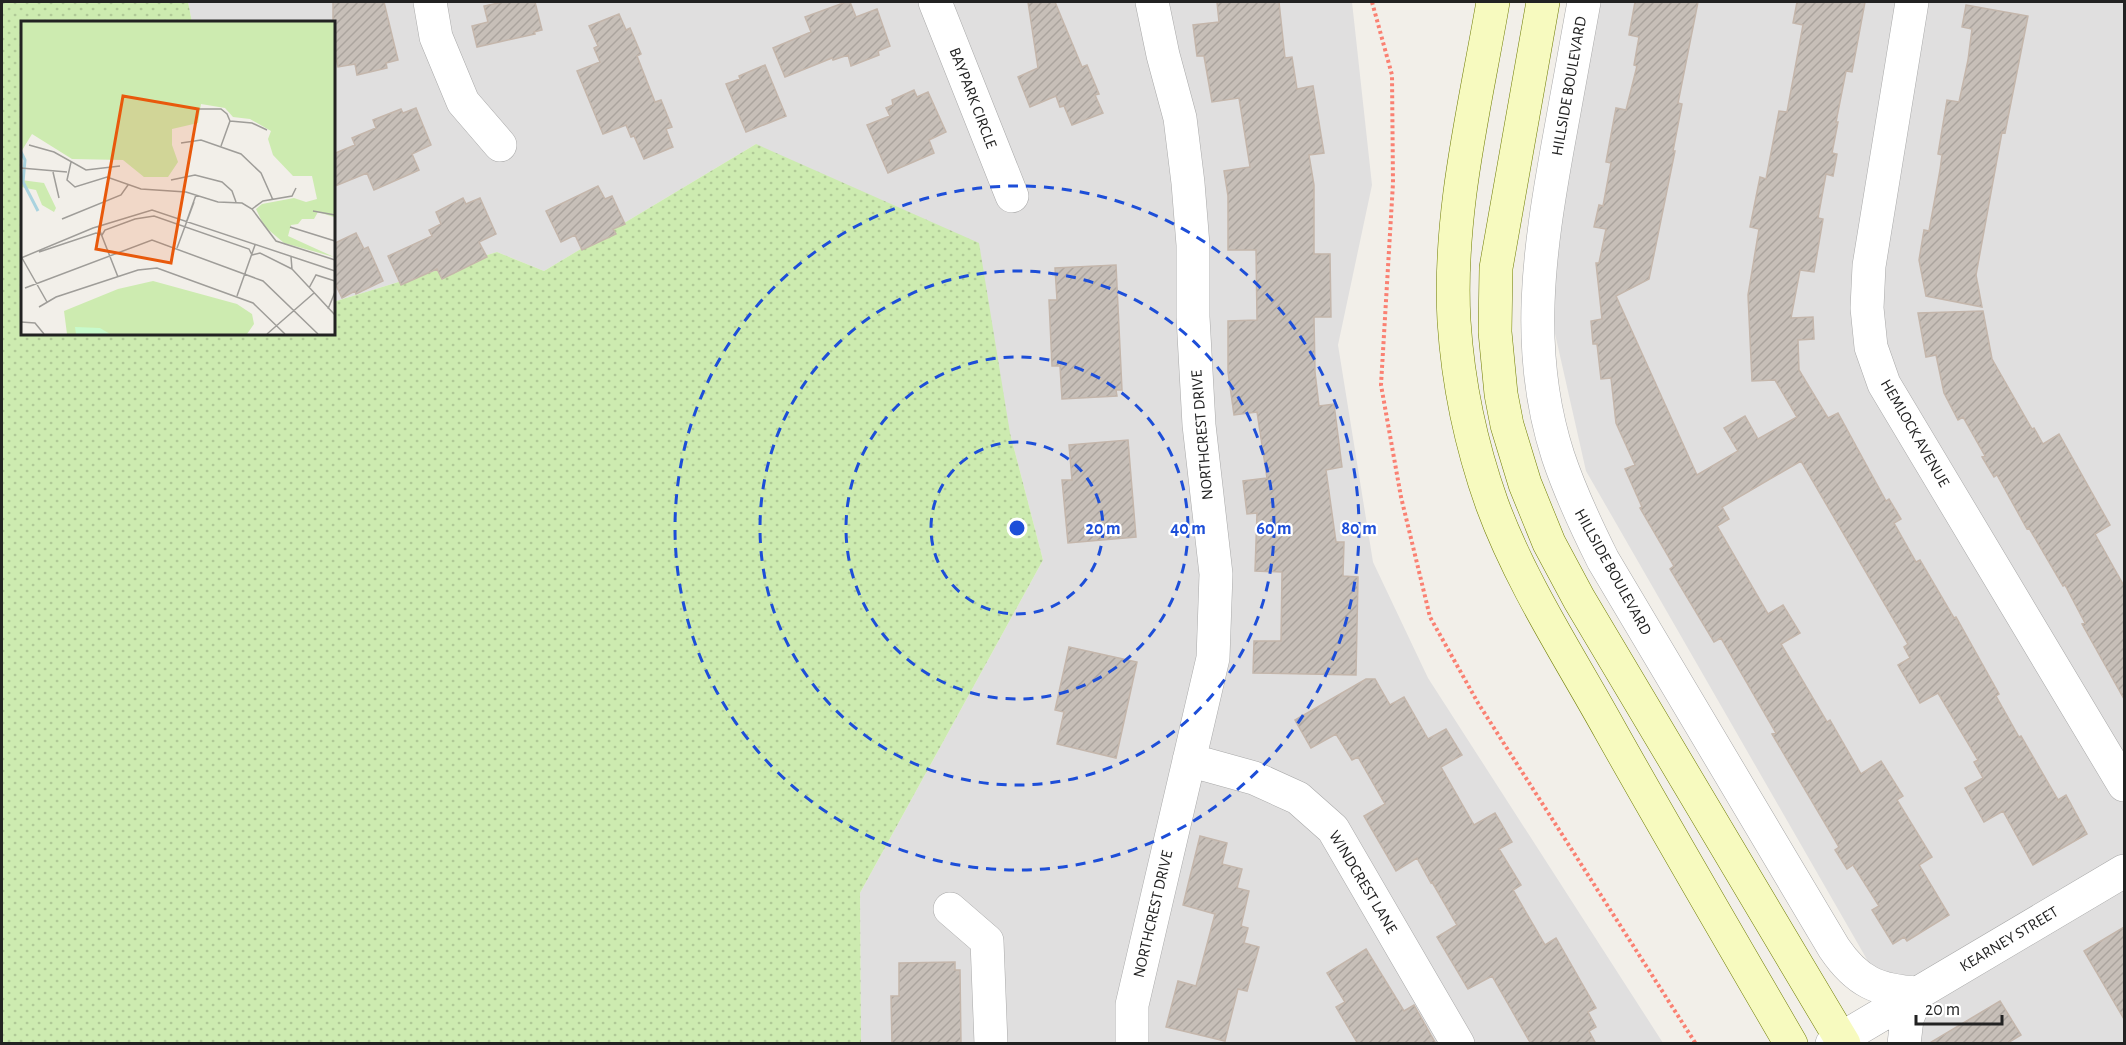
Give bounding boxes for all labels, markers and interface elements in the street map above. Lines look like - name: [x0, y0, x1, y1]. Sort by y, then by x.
- street label: HILLSIDE BOULEVARD: [1549, 15, 1589, 157]
- inset map: [21, 21, 334, 334]
- street label: BAYPARK CIRCLE: [946, 45, 1000, 151]
- street label: NORTHCREST DRIVE: [1188, 369, 1216, 501]
- street label: HEMLOCK AVENUE: [1878, 376, 1952, 490]
- street label: HILLSIDE BOULEVARD: [1572, 506, 1654, 638]
- centre of rings: [1007, 518, 1027, 538]
- text: 20 m: [1085, 520, 1121, 538]
- text: 40 m: [1170, 520, 1206, 538]
- text: 60 m: [1256, 520, 1292, 538]
- text: 80 m: [1341, 520, 1377, 538]
- street label: WINDCREST LANE: [1326, 828, 1400, 937]
- street label: NORTHCREST DRIVE: [1131, 848, 1176, 979]
- street label: KEARNEY STREET: [1957, 903, 2061, 975]
- scale bar: [1916, 988, 2002, 1026]
- text: 20 m: [1925, 1001, 1960, 1019]

